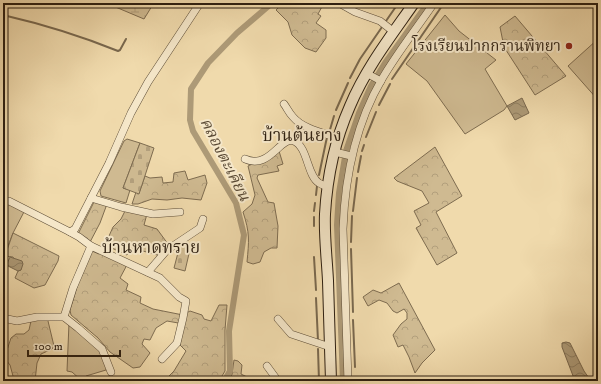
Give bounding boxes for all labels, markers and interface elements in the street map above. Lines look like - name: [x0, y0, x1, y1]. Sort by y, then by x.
- place label: โรงเรียนปากกรานพิทยา: [411, 35, 561, 56]
- marker: โรงเรียนปากกรานพิทยา: [564, 41, 574, 51]
- water label: คลองตะเคียน: [196, 115, 255, 205]
- district label: บ้านต้นยาง: [262, 125, 342, 147]
- district label: บ้านหาดทราย: [102, 237, 200, 259]
- scale bar: [28, 332, 120, 358]
- text: 100 m: [34, 339, 63, 354]

